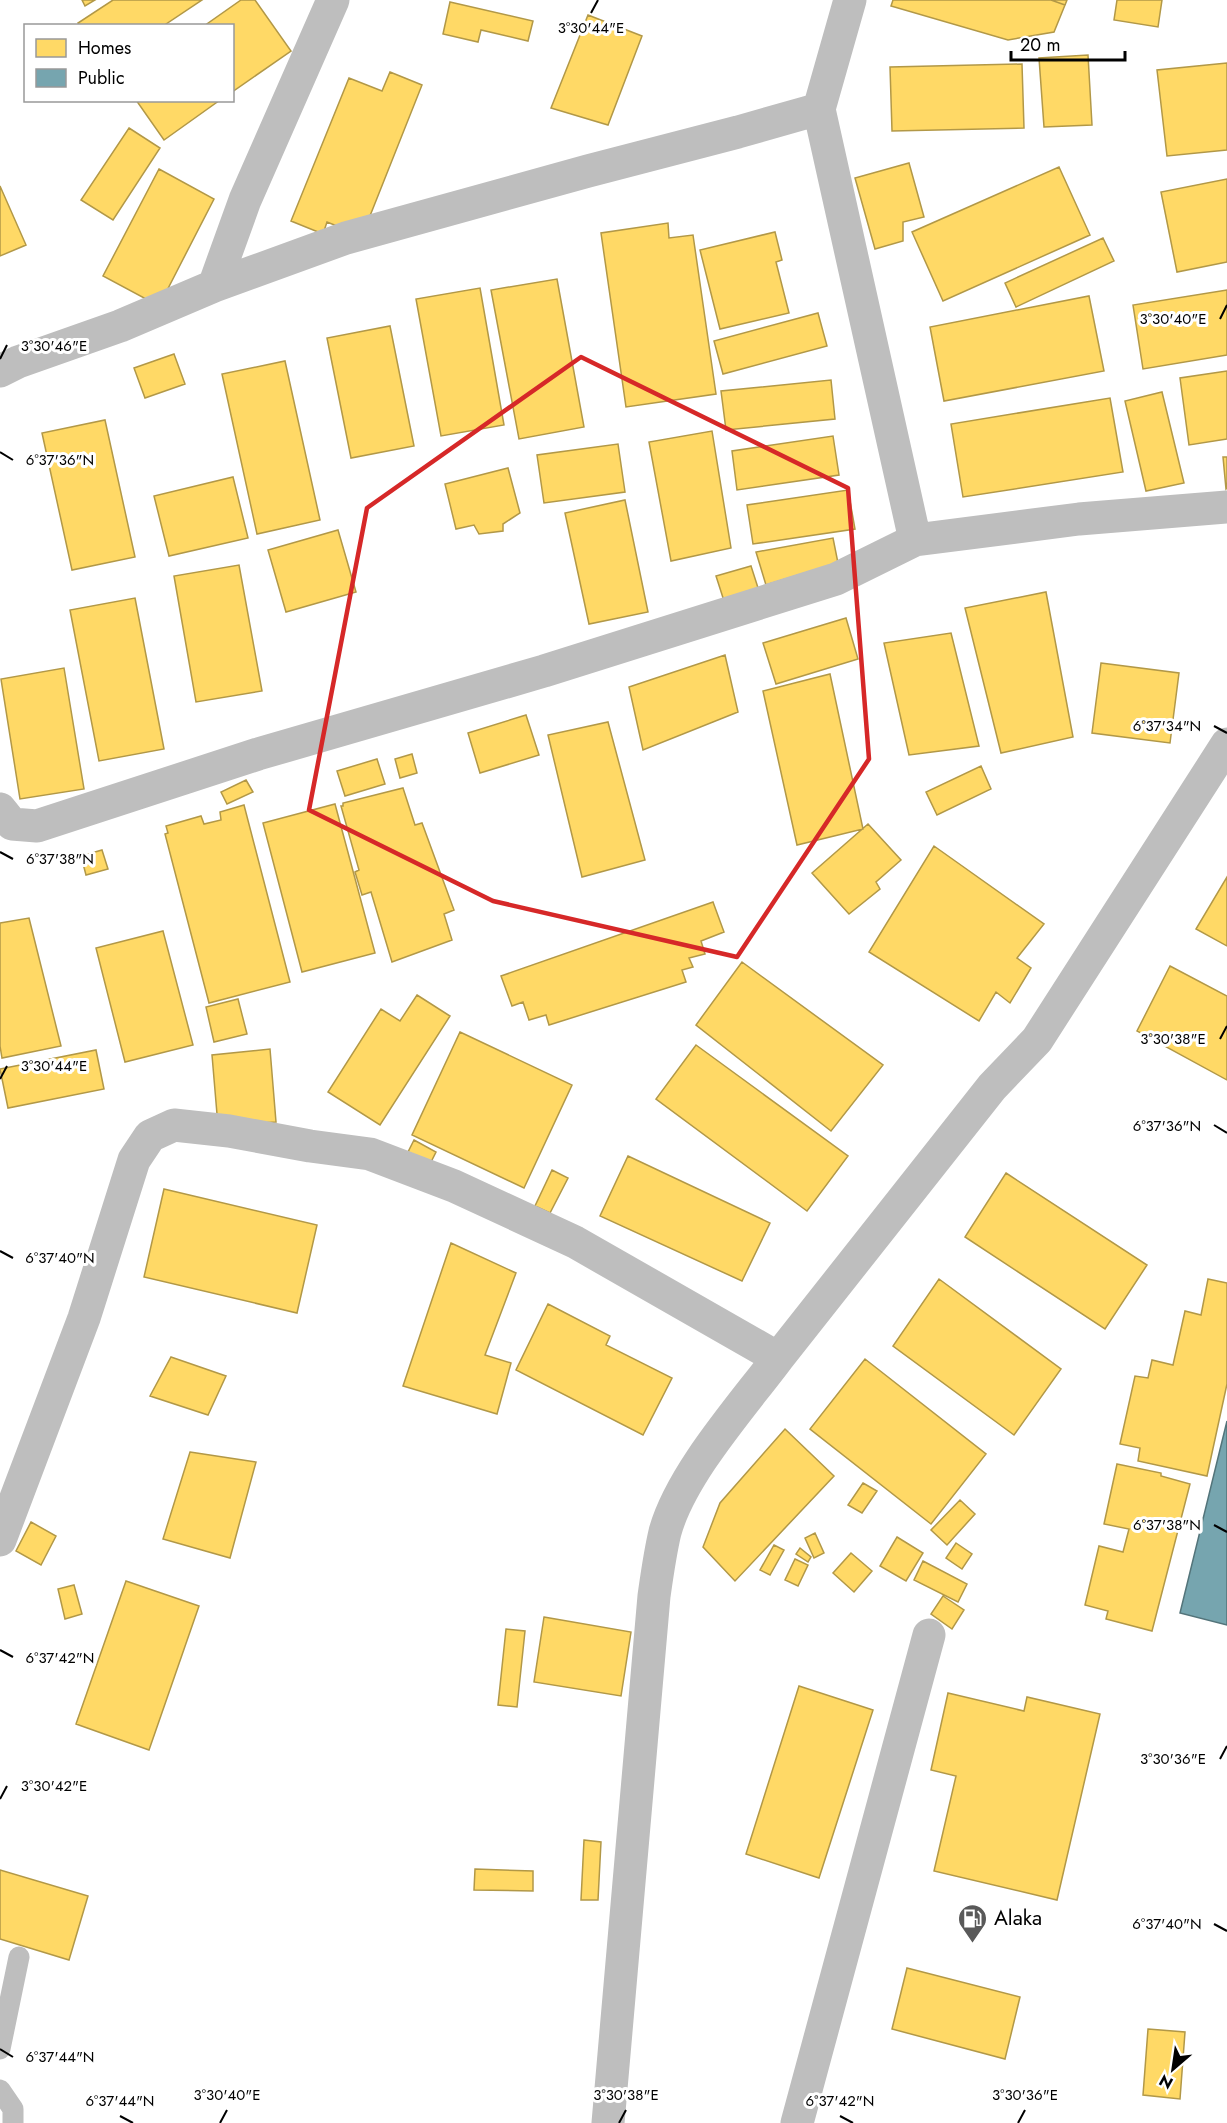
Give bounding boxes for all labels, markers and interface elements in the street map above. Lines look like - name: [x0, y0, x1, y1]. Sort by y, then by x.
- text: 3°30'44"E: [558, 17, 624, 39]
- legend: [24, 24, 234, 102]
- scale bar: [1011, 24, 1125, 62]
- text: 20 m: [1020, 32, 1060, 58]
- text: Homes: [78, 35, 131, 61]
- text: Public: [78, 65, 125, 91]
- text: 3°30'40"E: [1140, 308, 1206, 330]
- text: 3°30'46"E: [21, 335, 87, 357]
- text: 6°37'36"N: [26, 449, 94, 471]
- text: 6°37'34"N: [1133, 715, 1201, 737]
- text: 6°37'38"N: [26, 848, 94, 870]
- text: 3°30'38"E: [1140, 1028, 1206, 1050]
- text: 3°30'44"E: [21, 1055, 87, 1077]
- text: 6°37'36"N: [1133, 1115, 1201, 1137]
- text: 6°37'40"N: [25, 1247, 95, 1269]
- text: 6°37'38"N: [1133, 1514, 1201, 1536]
- text: 6°37'42"N: [26, 1647, 94, 1669]
- text: 3°30'36"E: [1140, 1748, 1206, 1770]
- text: 3°30'42"E: [21, 1775, 87, 1797]
- fuel station icon: Alaka: [957, 1902, 989, 1944]
- place label: Alaka: [994, 1903, 1042, 1933]
- text: 6°37'40"N: [1132, 1913, 1202, 1935]
- north arrow: [1143, 2039, 1203, 2099]
- text: 6°37'44"N: [25, 2046, 95, 2068]
- text: N: [1155, 2069, 1177, 2095]
- text: 3°30'40"E: [194, 2084, 260, 2106]
- text: 3°30'38"E: [593, 2084, 659, 2106]
- text: 3°30'36"E: [992, 2084, 1058, 2106]
- text: 6°37'44"N: [85, 2090, 155, 2112]
- text: 6°37'42"N: [806, 2090, 874, 2112]

